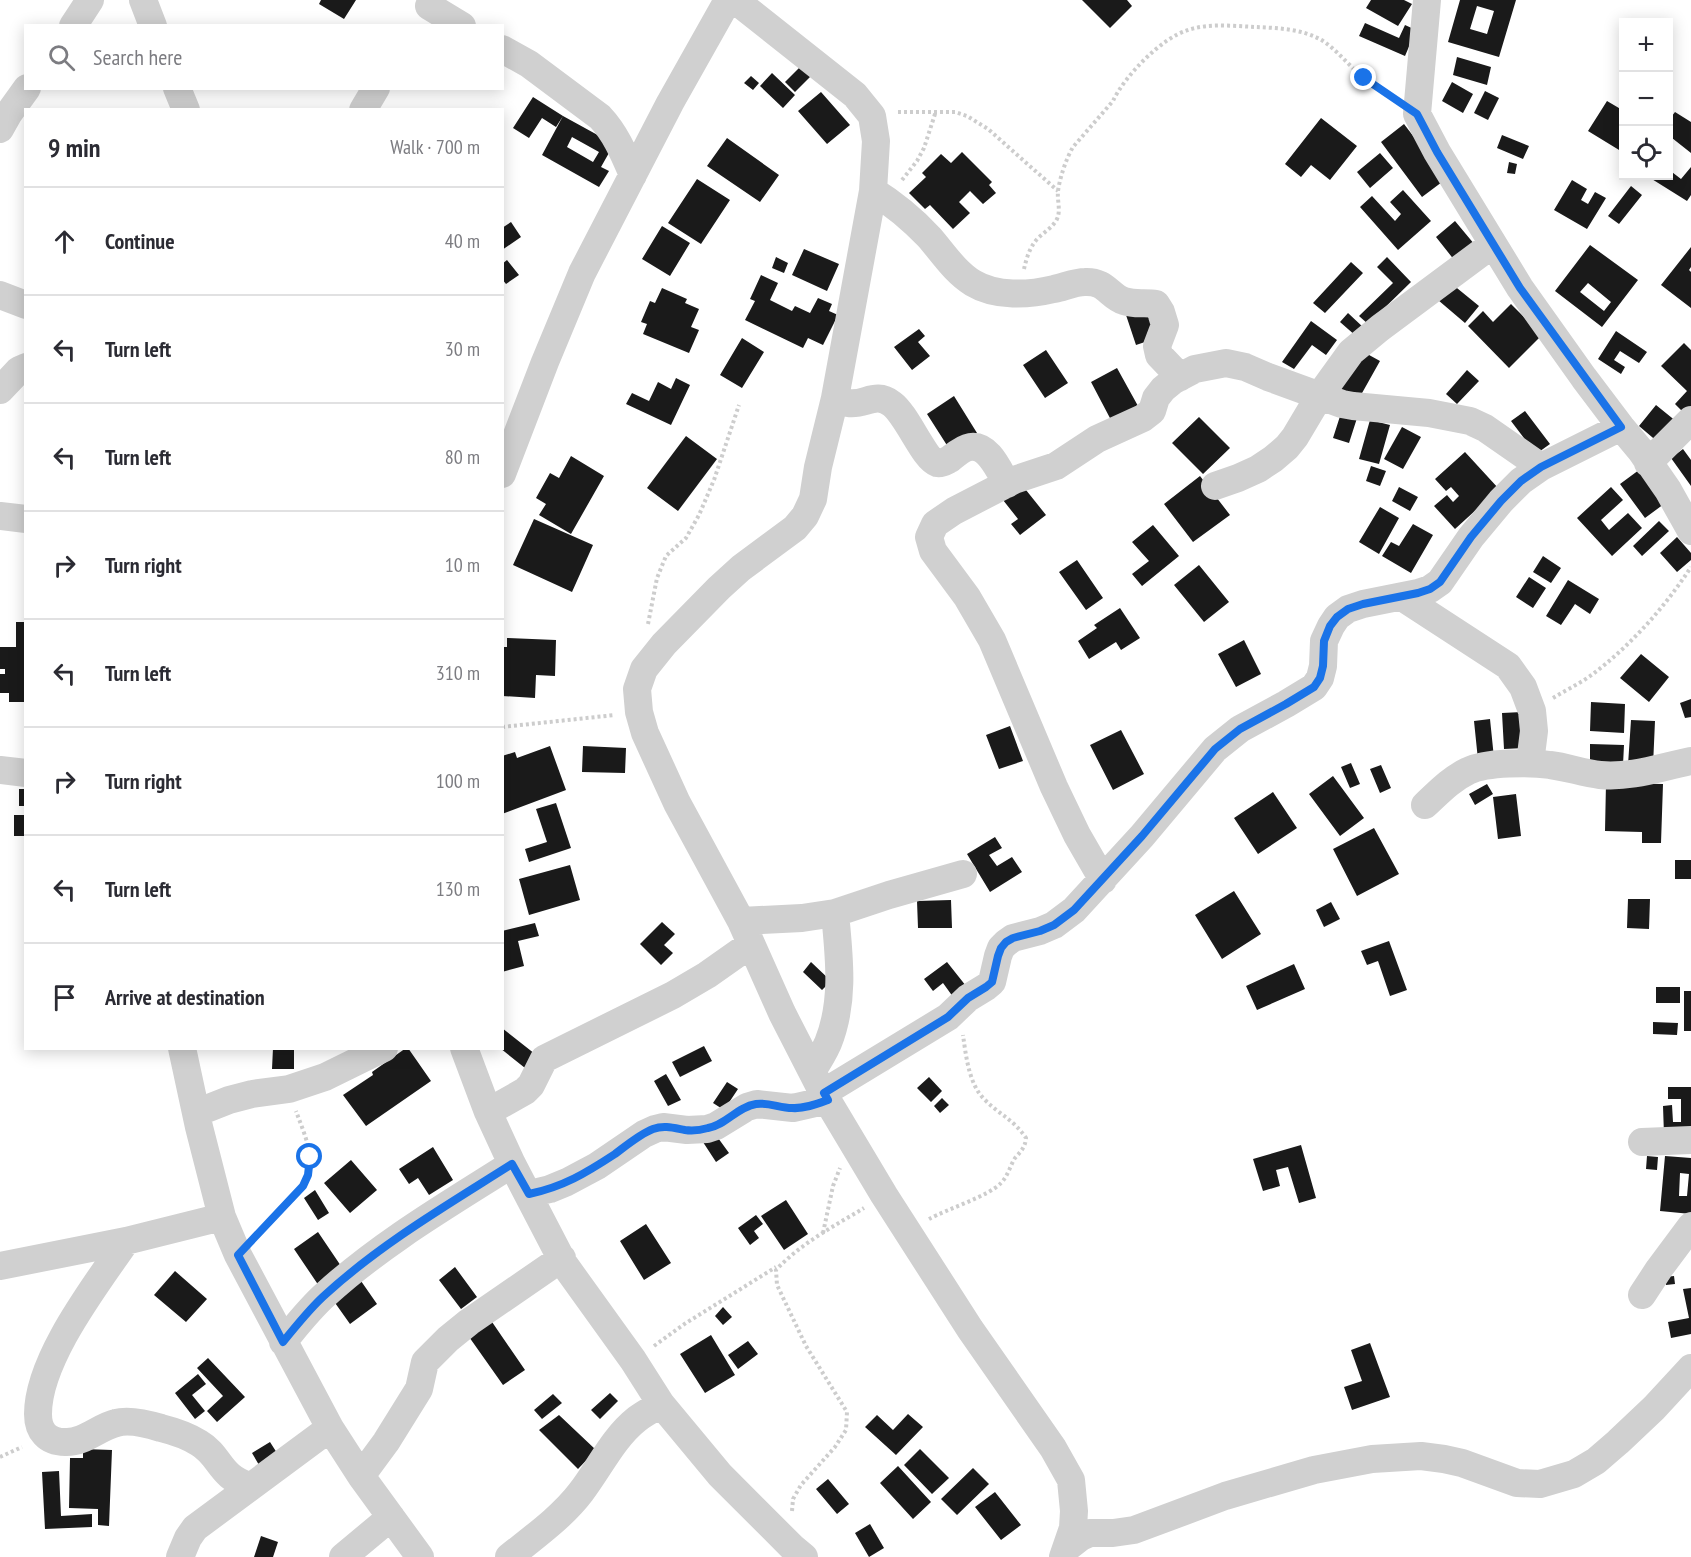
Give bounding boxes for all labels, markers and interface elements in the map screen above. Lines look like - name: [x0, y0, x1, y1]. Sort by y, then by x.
- map controls: [1619, 18, 1673, 180]
- button: +: [1619, 18, 1673, 72]
- search box: [24, 24, 504, 90]
- icon: search: [45, 41, 78, 74]
- text: Search here: [93, 43, 182, 71]
- route end: [1350, 64, 1376, 90]
- button: −: [1619, 72, 1673, 126]
- button: locate: [1619, 126, 1673, 180]
- text: 9 min: [48, 131, 101, 164]
- text: Walk · 700 m: [390, 134, 480, 160]
- icon: ahead: [48, 225, 81, 258]
- text: Continue: [105, 227, 175, 255]
- text: 40 m: [445, 228, 480, 254]
- icon: left: [48, 333, 81, 366]
- text: Turn left: [105, 335, 171, 363]
- text: 30 m: [445, 336, 480, 362]
- icon: left: [48, 441, 81, 474]
- text: Turn left: [105, 443, 171, 471]
- text: 80 m: [445, 444, 480, 470]
- icon: right: [48, 549, 81, 582]
- text: Turn right: [105, 551, 182, 579]
- text: 10 m: [445, 552, 480, 578]
- icon: left: [48, 657, 81, 690]
- text: Turn left: [105, 659, 171, 687]
- text: 310 m: [436, 660, 480, 686]
- icon: right: [48, 765, 81, 798]
- text: Turn right: [105, 767, 182, 795]
- text: 100 m: [436, 768, 480, 794]
- icon: left: [48, 873, 81, 906]
- text: Turn left: [105, 875, 171, 903]
- text: 130 m: [436, 876, 480, 902]
- icon: arrive: [48, 981, 81, 1014]
- text: Arrive at destination: [105, 983, 265, 1011]
- route start: [296, 1143, 322, 1169]

